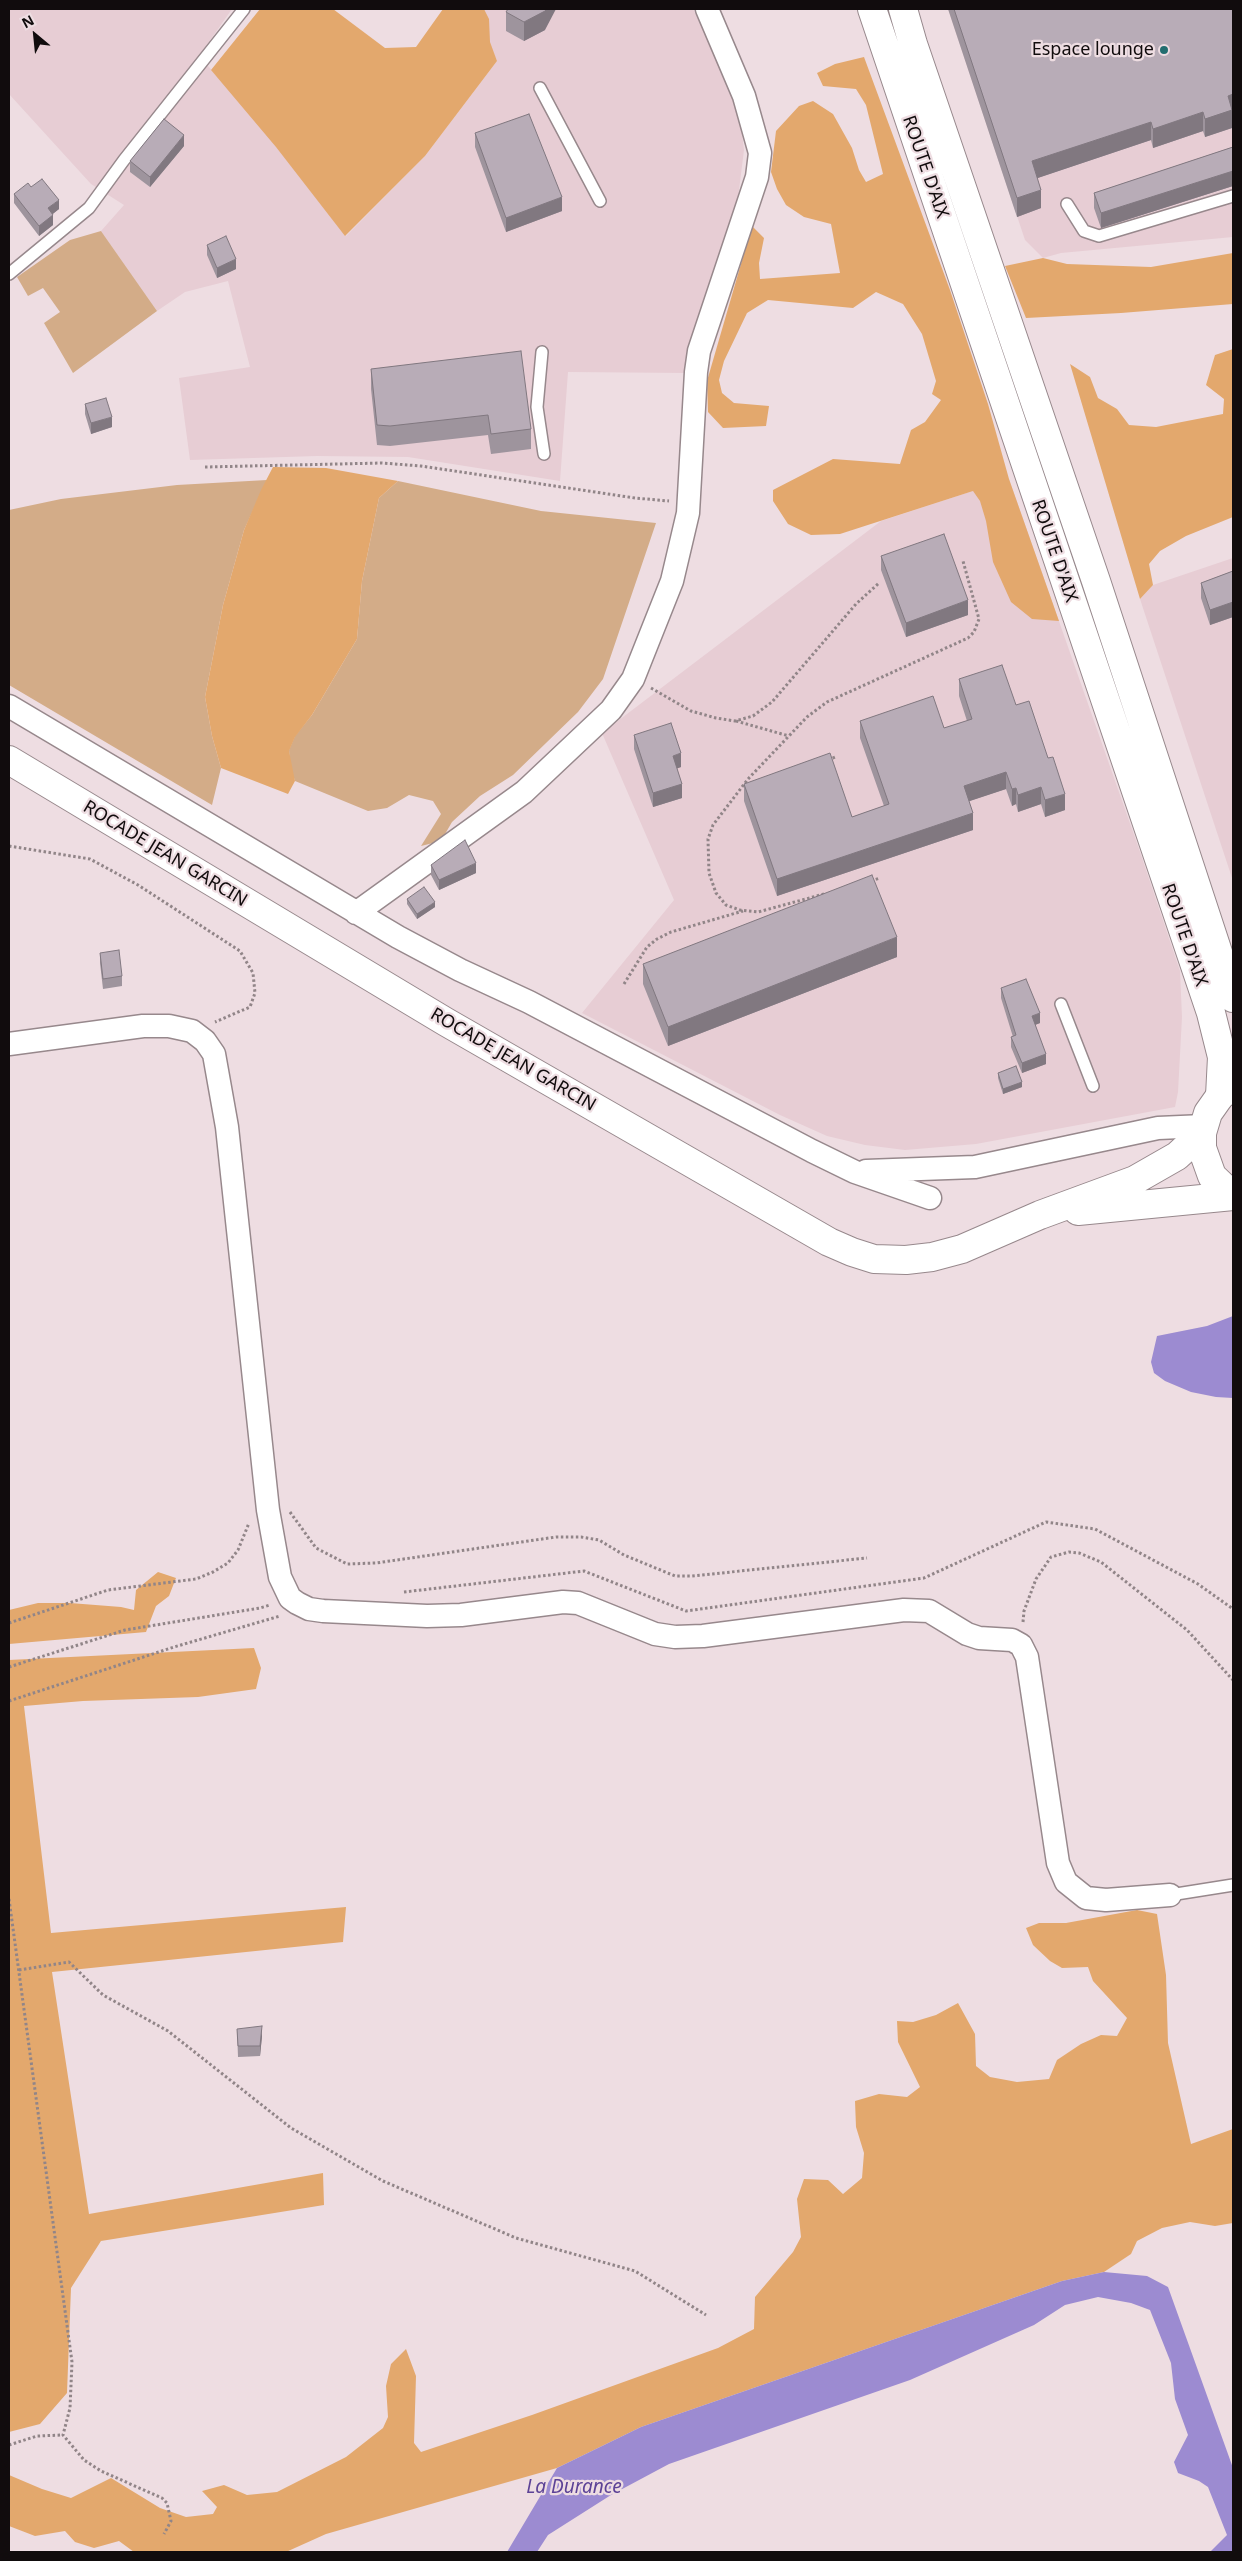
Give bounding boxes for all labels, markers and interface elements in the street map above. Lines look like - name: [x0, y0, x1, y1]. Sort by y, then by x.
- north arrow: [10, 10, 60, 60]
- text: N: [18, 10, 37, 32]
- place label: Espace lounge: [1032, 39, 1154, 61]
- marker: Espace lounge: [1158, 44, 1170, 56]
- street label: ROUTE D'AIX: [897, 113, 953, 221]
- street label: ROUTE D'AIX: [1026, 497, 1082, 605]
- street label: ROCADE JEAN GARCIN: [79, 796, 251, 912]
- street label: ROUTE D'AIX: [1156, 881, 1212, 989]
- street label: ROCADE JEAN GARCIN: [426, 1004, 600, 1116]
- water label: La Durance: [526, 2477, 622, 2499]

